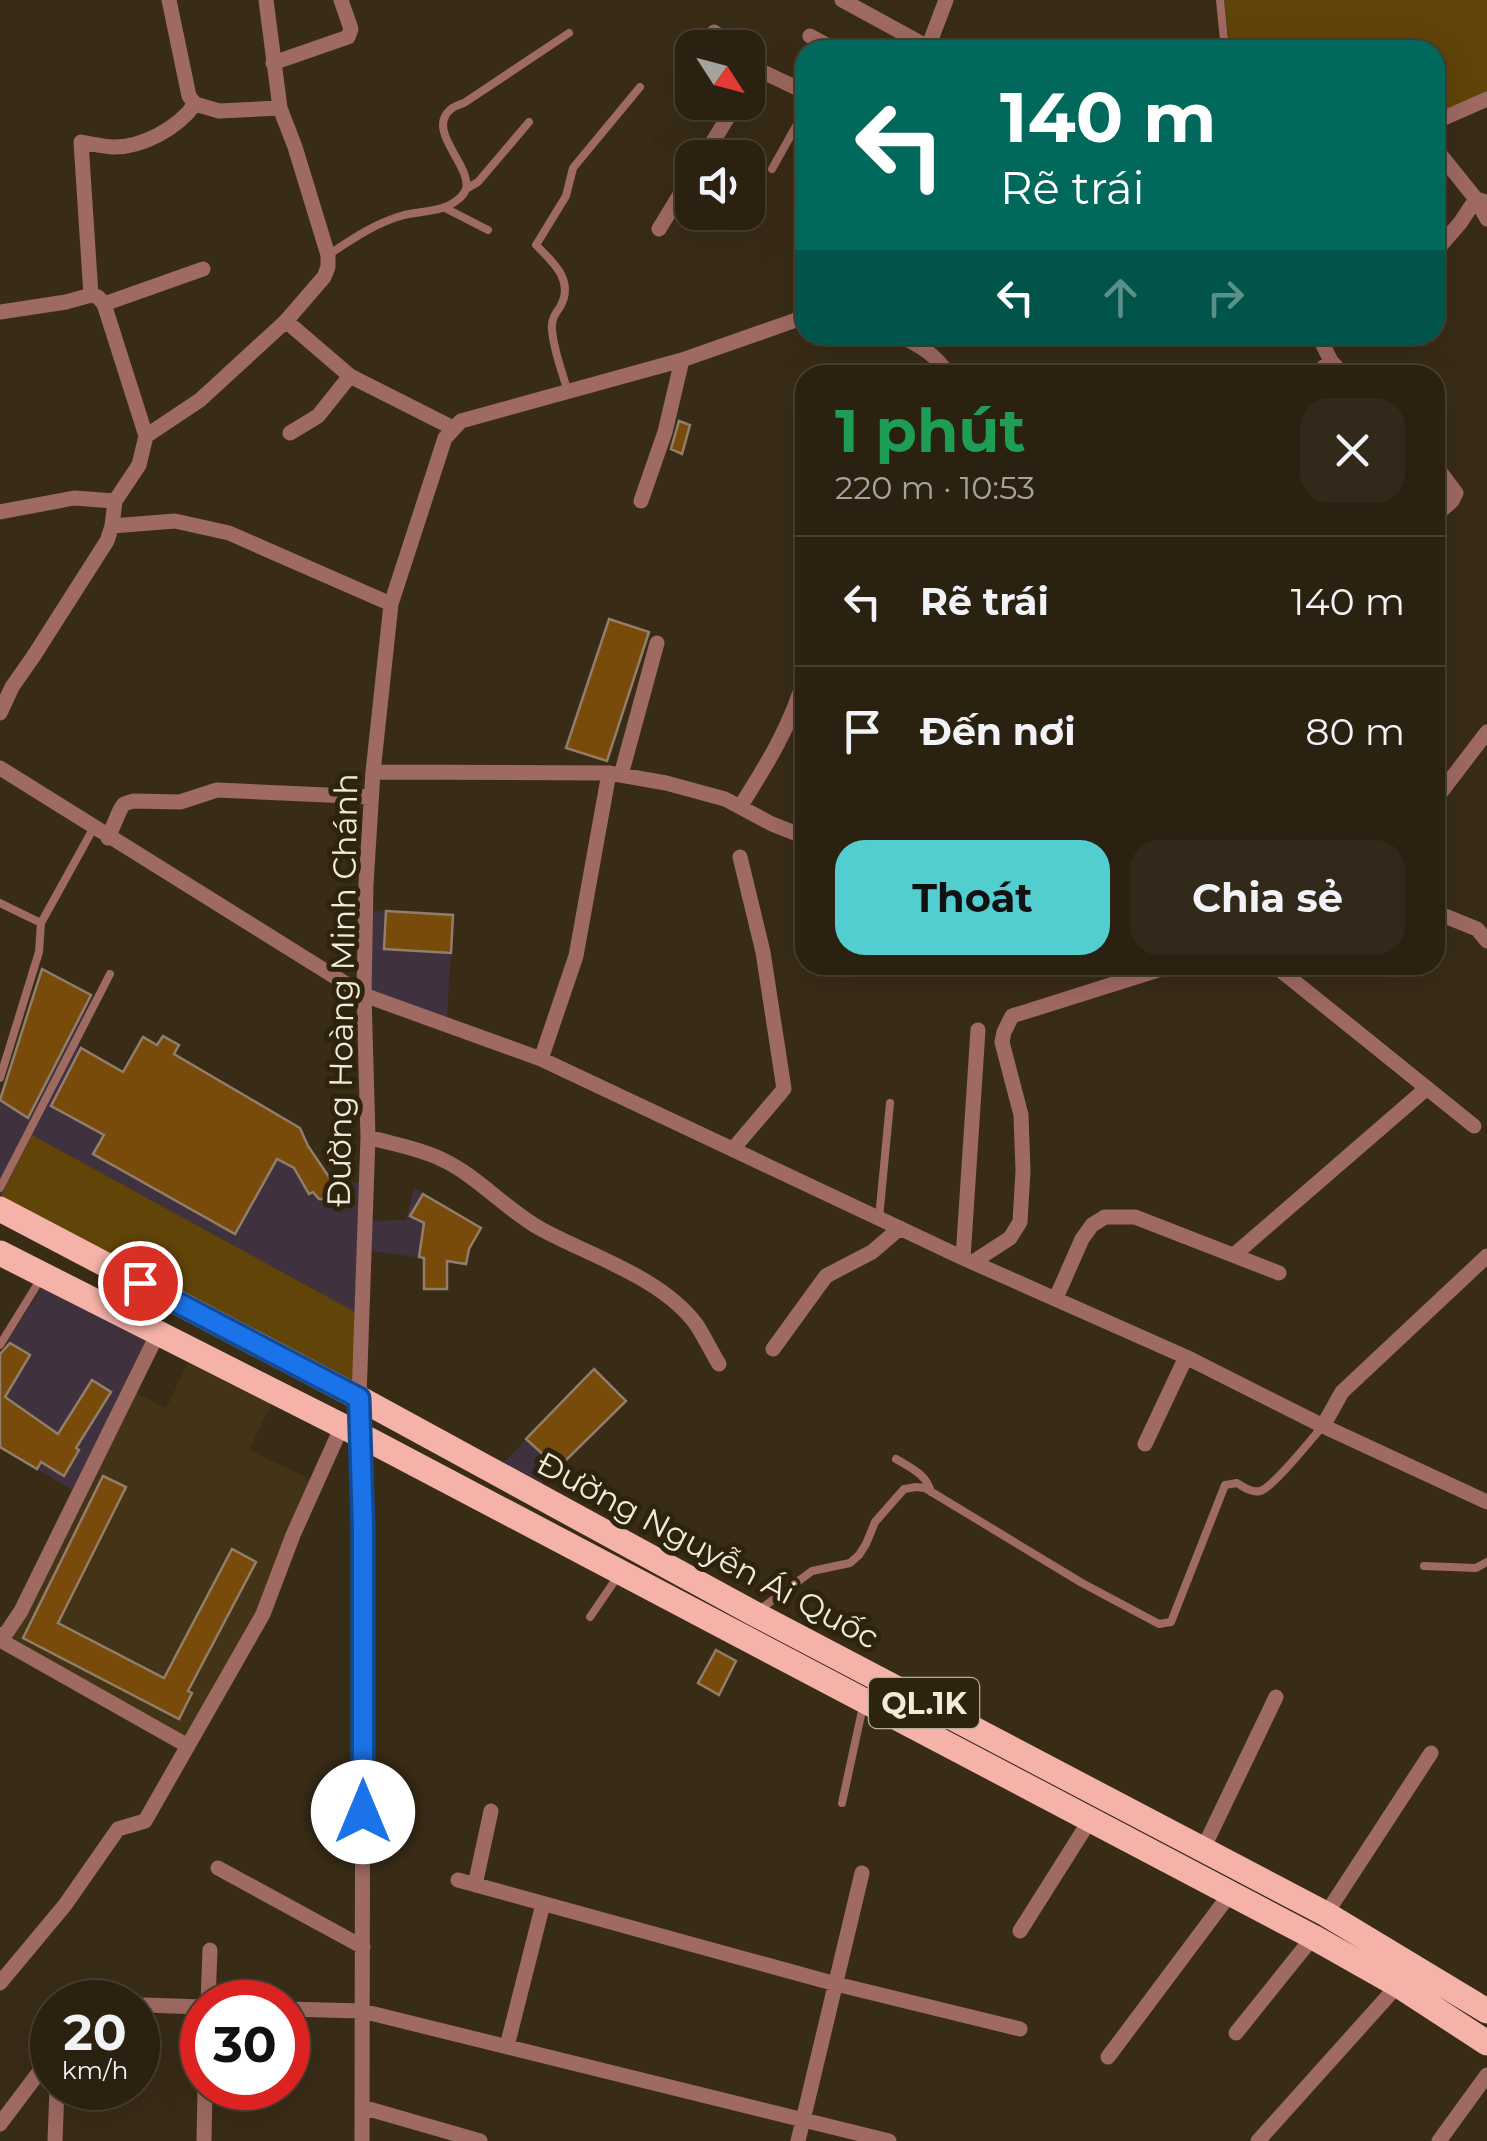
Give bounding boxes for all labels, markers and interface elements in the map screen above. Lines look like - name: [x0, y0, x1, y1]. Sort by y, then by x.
- north arrow: [675, 30, 765, 120]
- map controls: [675, 30, 765, 230]
- text: 140 m: [1000, 74, 1216, 160]
- icon: left: [835, 80, 965, 210]
- button: sound: [675, 140, 765, 230]
- text: Rẽ trái: [1000, 160, 1145, 215]
- icon: left: [988, 270, 1043, 325]
- icon: ahead: [1093, 270, 1148, 325]
- icon: right: [1198, 270, 1253, 325]
- text: 1 phút: [835, 394, 1026, 467]
- button: close: [1300, 398, 1405, 503]
- text: 220 m · 10:53: [835, 468, 1035, 507]
- icon: left: [835, 574, 890, 629]
- text: Rẽ trái: [920, 578, 1049, 625]
- text: 140 m: [1291, 578, 1405, 625]
- icon: arrive: [835, 704, 890, 759]
- text: Đến nơi: [920, 708, 1076, 755]
- text: 80 m: [1305, 708, 1405, 755]
- street label: Đường Hoàng Minh Chánh: [319, 773, 365, 1207]
- button: Thoát: [835, 840, 1110, 955]
- button: Chia sẻ: [1130, 840, 1405, 955]
- pin: [98, 1241, 183, 1326]
- icon: arrive: [113, 1256, 168, 1311]
- street label: Đường Nguyễn Ái Quốc: [530, 1443, 886, 1657]
- road number: QL.1K: [869, 1678, 979, 1728]
- position arrow: [311, 1760, 415, 1864]
- speed limit sign: 30: [180, 1980, 310, 2110]
- text: 20: [63, 2002, 127, 2063]
- text: km/h: [62, 2055, 128, 2085]

